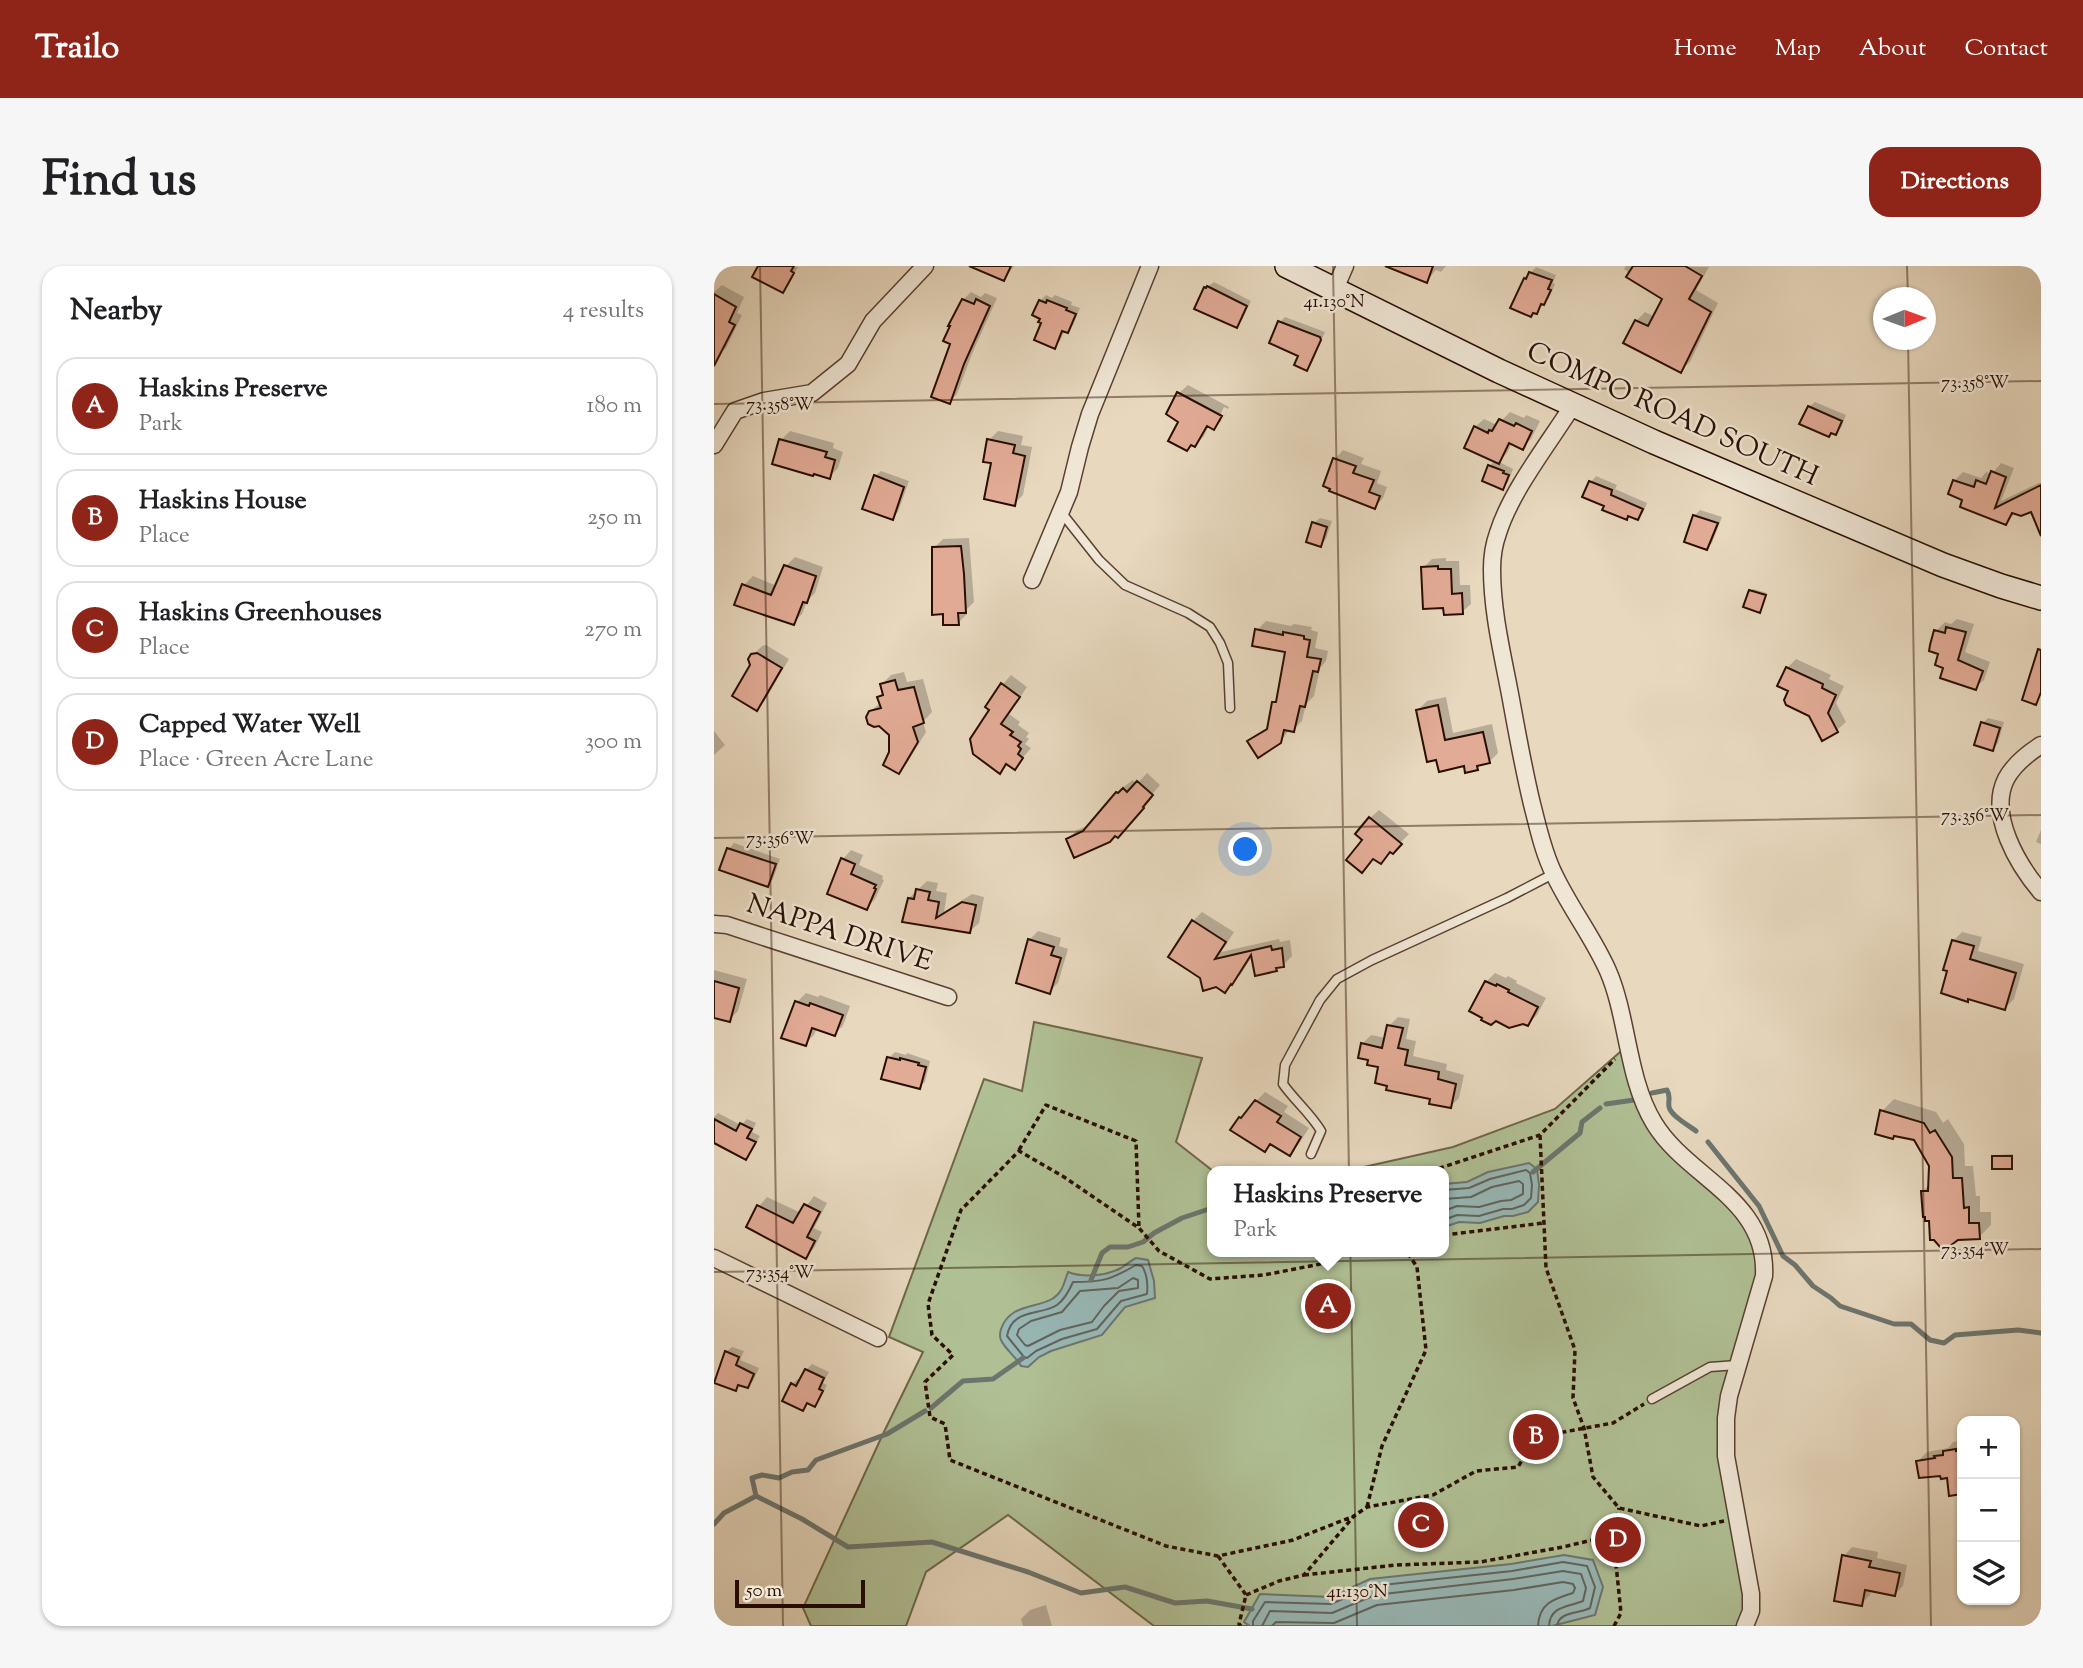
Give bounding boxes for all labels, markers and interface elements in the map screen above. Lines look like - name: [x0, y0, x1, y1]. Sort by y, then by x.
- text: Trailo: [35, 25, 119, 73]
- text: Home: [1674, 32, 1737, 66]
- text: Map: [1775, 32, 1821, 66]
- text: About: [1859, 32, 1926, 66]
- text: Contact: [1964, 32, 2048, 66]
- text: Find us: [42, 147, 196, 217]
- button: Directions: [1869, 147, 2041, 217]
- north arrow: [1873, 287, 1936, 350]
- text: Nearby: [70, 290, 162, 333]
- text: 41.130°N: [1303, 290, 1365, 316]
- text: 4 results: [563, 295, 644, 328]
- street label: COMPO ROAD SOUTH: [1520, 333, 1824, 497]
- text: Haskins Preserve: [139, 371, 328, 408]
- text: 73.358°W: [1941, 371, 2009, 397]
- text: A: [86, 390, 104, 423]
- text: 180 m: [587, 390, 642, 423]
- text: 73.358°W: [746, 393, 814, 419]
- text: Park: [139, 408, 183, 441]
- text: Haskins House: [139, 483, 307, 520]
- text: B: [88, 502, 102, 535]
- text: 250 m: [587, 502, 642, 535]
- text: Place: [139, 520, 190, 553]
- text: Haskins Greenhouses: [139, 595, 382, 632]
- text: C: [86, 614, 104, 647]
- text: 270 m: [584, 614, 642, 647]
- text: Place: [139, 632, 190, 665]
- text: Capped Water Well: [139, 707, 360, 744]
- text: D: [86, 726, 104, 759]
- text: 300 m: [585, 726, 642, 759]
- text: Place · Green Acre Lane: [139, 744, 374, 777]
- text: 73.356°W: [1941, 804, 2009, 830]
- text: 73.356°W: [746, 827, 814, 853]
- your location: [1228, 832, 1262, 866]
- street label: NAPPA DRIVE: [741, 885, 937, 983]
- popup: [1207, 1166, 1449, 1257]
- text: Haskins Preserve: [1234, 1177, 1422, 1214]
- text: Park: [1234, 1214, 1278, 1247]
- text: 73.354°W: [1941, 1238, 2009, 1264]
- text: 73.354°W: [746, 1261, 814, 1287]
- pin: A: [1305, 1280, 1351, 1332]
- pin: B: [1513, 1411, 1559, 1463]
- map controls: [1957, 1416, 2020, 1605]
- button: +: [1957, 1416, 2020, 1479]
- button: −: [1957, 1479, 2020, 1542]
- pin: C: [1398, 1499, 1444, 1551]
- pin: D: [1595, 1514, 1641, 1566]
- button: layers: [1957, 1542, 2020, 1605]
- scale bar: [735, 1577, 864, 1609]
- text: 50 m: [746, 1578, 782, 1605]
- text: 41.130°N: [1326, 1580, 1388, 1606]

